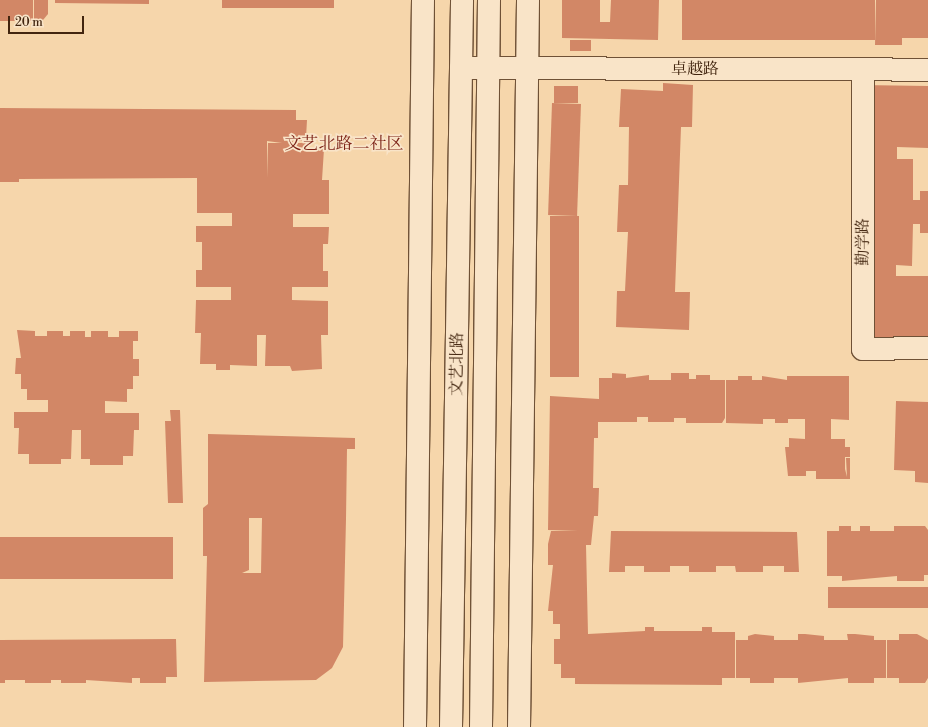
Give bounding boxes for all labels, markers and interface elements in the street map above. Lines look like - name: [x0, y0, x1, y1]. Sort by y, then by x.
- scale bar: [10, 8, 86, 34]
- text: 20 m: [15, 15, 43, 30]
- street label: 卓越路: [671, 59, 719, 79]
- district label: 文艺北路二社区: [285, 135, 403, 155]
- street label: 勤学路: [853, 218, 873, 266]
- street label: 文艺北路: [447, 332, 467, 396]

